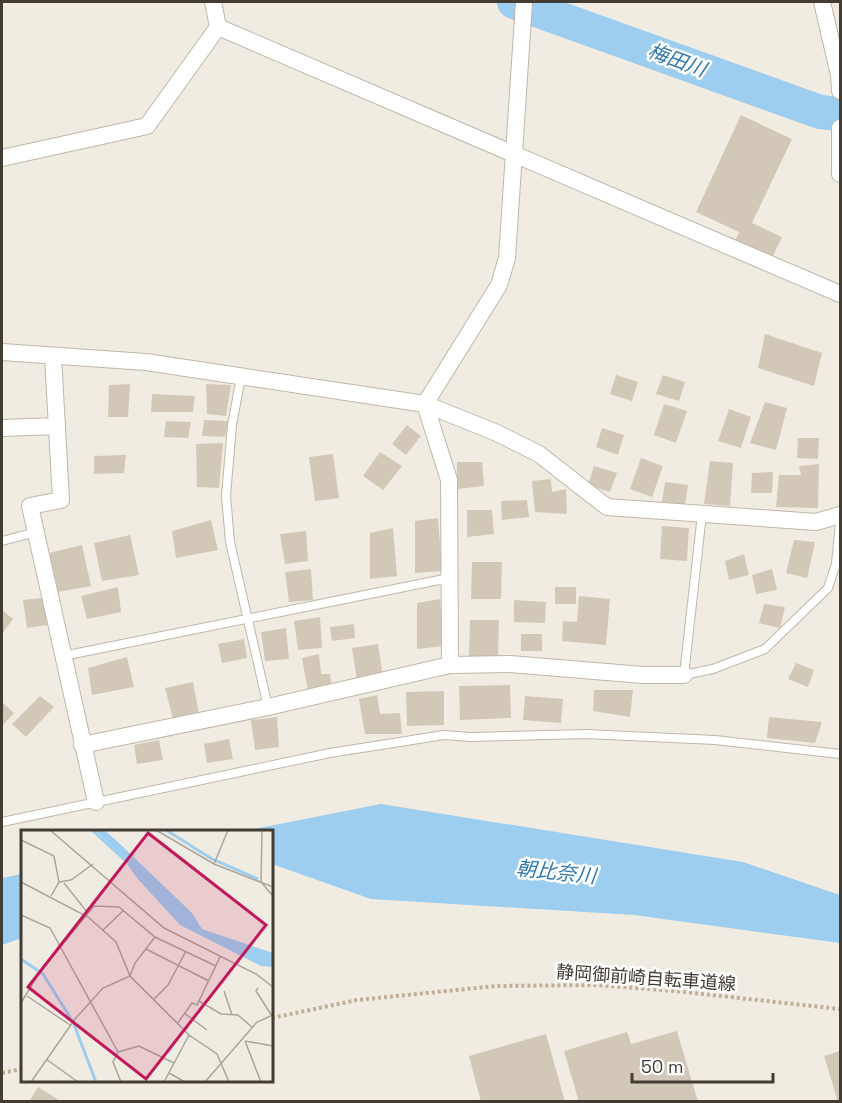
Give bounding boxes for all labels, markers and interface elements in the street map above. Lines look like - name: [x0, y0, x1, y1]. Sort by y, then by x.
- water label: 梅田川: [644, 38, 712, 83]
- inset map: [21, 830, 273, 1082]
- water label: 朝比奈川: [515, 855, 599, 889]
- street label: 静岡御前崎自転車道線: [555, 960, 737, 995]
- scale bar: [632, 1046, 773, 1084]
- text: 50 m: [641, 1055, 683, 1078]

